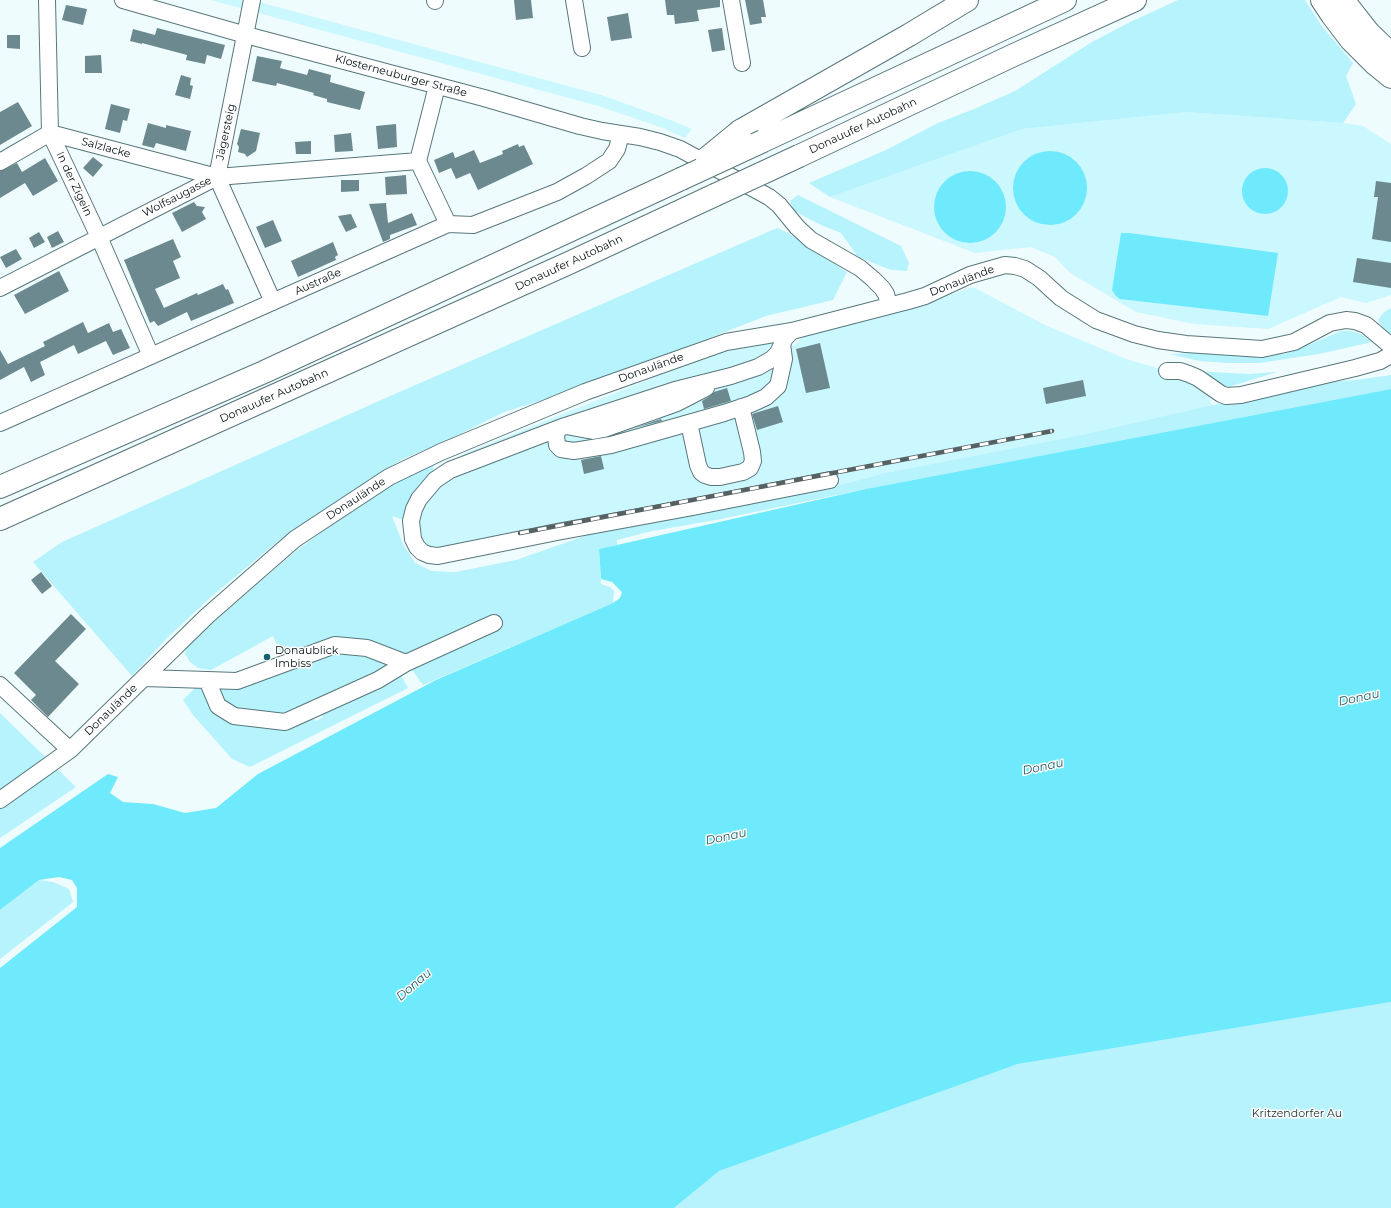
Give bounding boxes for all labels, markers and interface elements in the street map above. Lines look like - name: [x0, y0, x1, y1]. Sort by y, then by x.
- street label: Klosterneuburger Straße: [334, 52, 468, 100]
- street label: Donauufer Autobahn: [807, 95, 919, 157]
- street label: Jägersteig: [214, 103, 238, 161]
- street label: Salzlacke: [80, 135, 132, 161]
- street label: In der Zigein: [53, 150, 95, 218]
- street label: Wolfsaugasse: [140, 174, 214, 220]
- street label: Donauufer Autobahn: [513, 232, 625, 294]
- street label: Donaulände: [928, 263, 996, 299]
- street label: Austraße: [293, 266, 343, 298]
- street label: Donaulände: [617, 350, 685, 386]
- street label: Donauufer Autobahn: [218, 366, 330, 426]
- street label: Donaulände: [324, 475, 388, 523]
- place label: Donaublick Imbiss: [275, 644, 338, 670]
- marker: Donaublick Imbiss: [262, 652, 272, 662]
- street label: Donaulände: [82, 682, 140, 738]
- water label: Donau: [1337, 687, 1381, 709]
- water label: Donau: [1021, 756, 1065, 778]
- water label: Donau: [704, 826, 748, 848]
- water label: Donau: [394, 966, 434, 1004]
- park label: Kritzendorfer Au: [1252, 1107, 1342, 1121]

